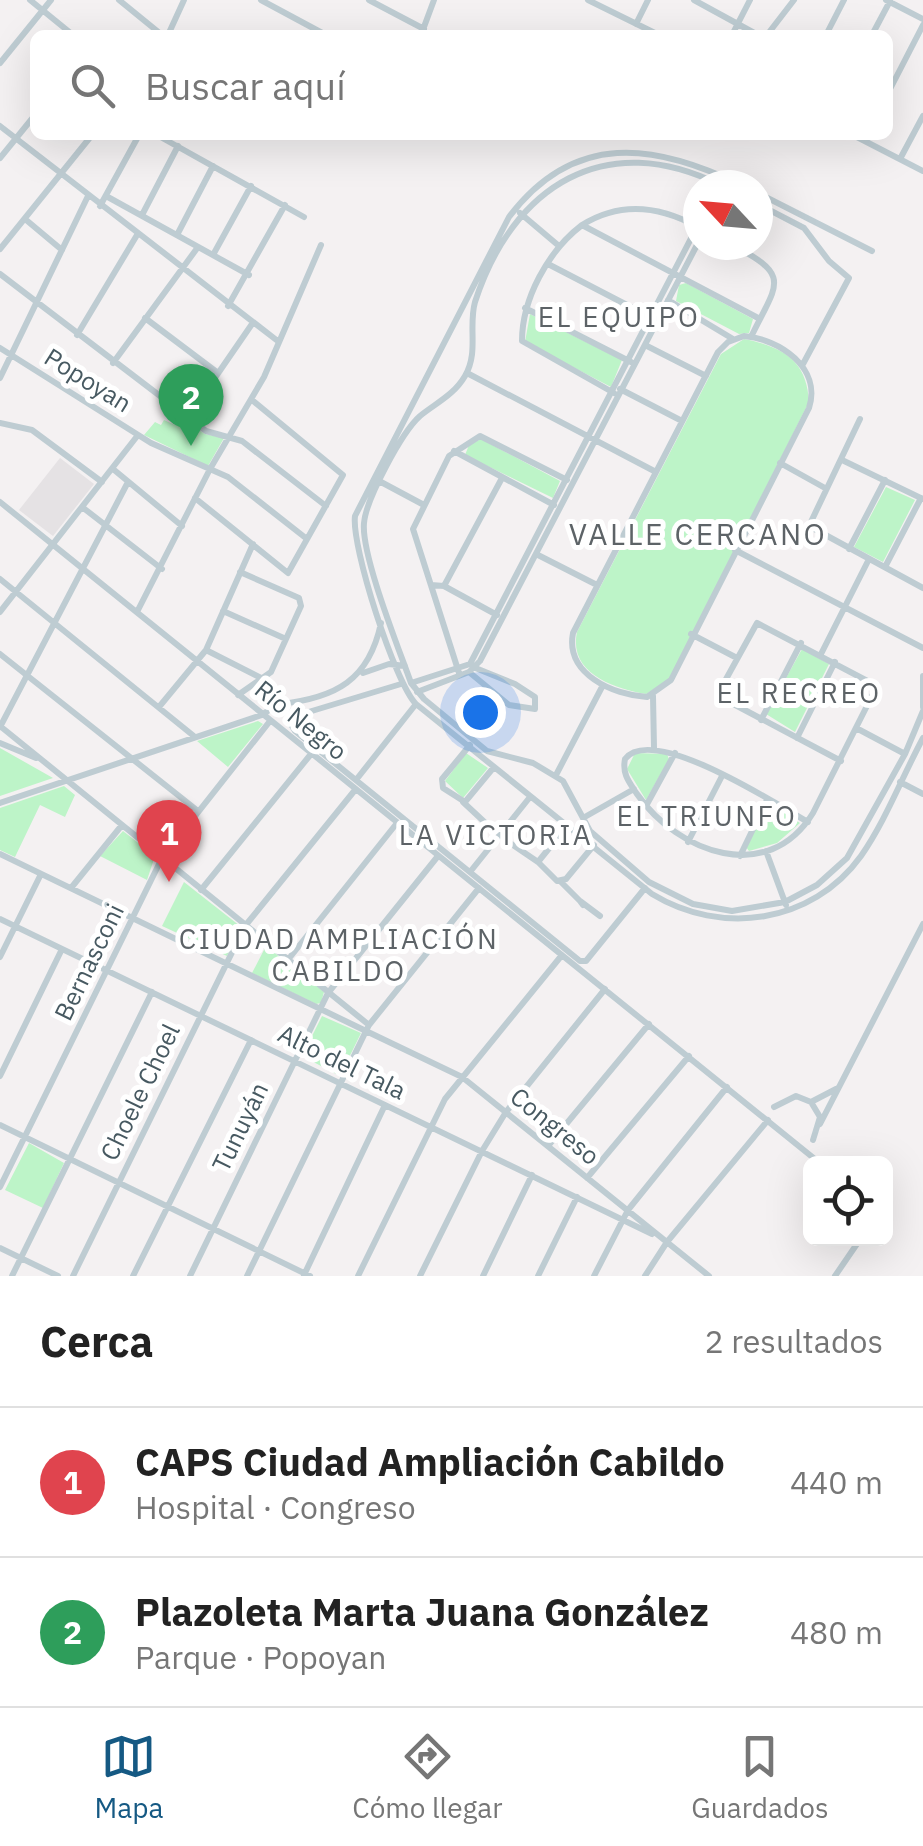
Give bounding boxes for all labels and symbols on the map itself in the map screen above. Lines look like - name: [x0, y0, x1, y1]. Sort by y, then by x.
- north arrow: [683, 170, 773, 260]
- district label: EL EQUIPO: [538, 298, 700, 335]
- street label: Popoyan: [39, 340, 138, 419]
- pin: 2: [158, 364, 224, 446]
- district label: VALLE CERCANO: [569, 514, 827, 553]
- street label: Río Negro: [248, 672, 354, 767]
- district label: EL RECREO: [716, 674, 882, 711]
- your location: [455, 687, 506, 738]
- district label: EL TRIUNFO: [617, 797, 797, 834]
- pin: 1: [136, 800, 202, 882]
- district label: LA VICTORIA: [399, 816, 593, 853]
- street label: Bernasconi: [46, 898, 131, 1026]
- district label: CIUDAD AMPLIACIÓN CABILDO: [179, 920, 499, 989]
- street label: Alto del Tala: [273, 1016, 412, 1107]
- street label: Choele Choel: [92, 1018, 187, 1166]
- street label: Tunuyán: [204, 1077, 275, 1177]
- street label: Congreso: [504, 1079, 607, 1172]

